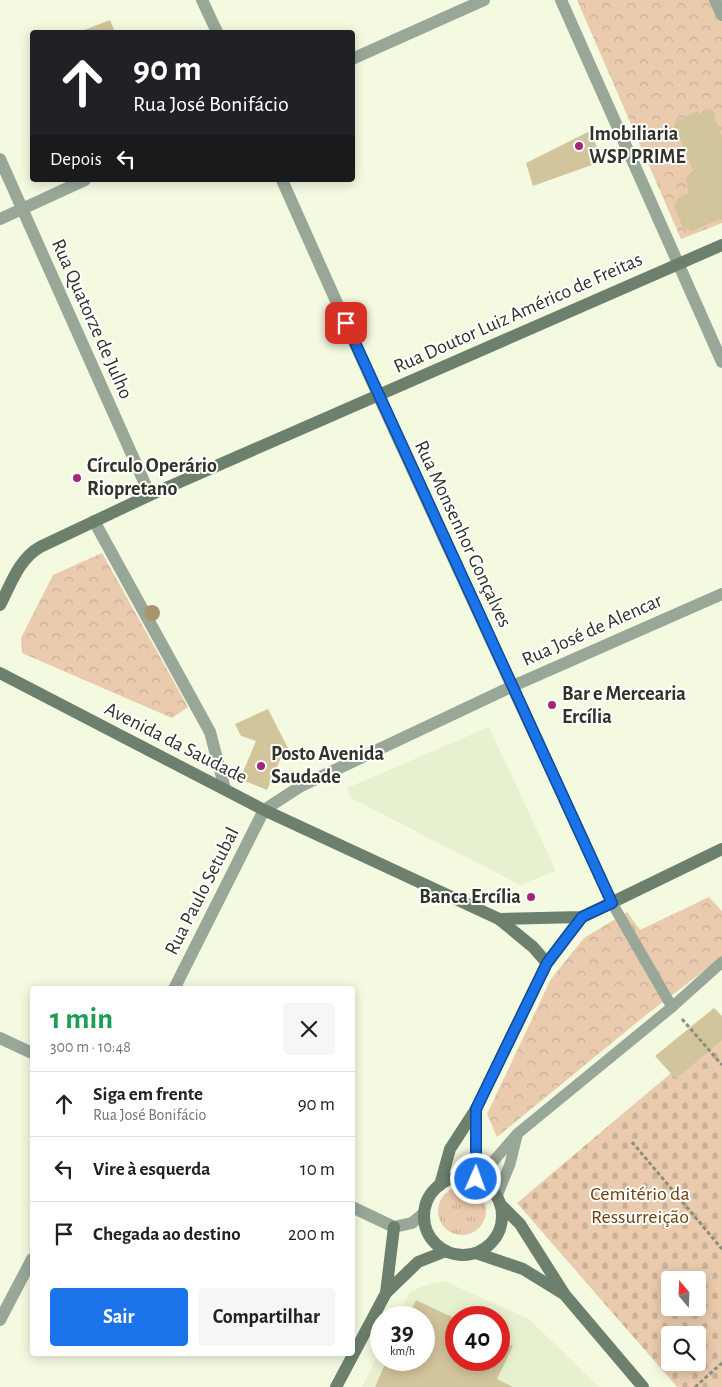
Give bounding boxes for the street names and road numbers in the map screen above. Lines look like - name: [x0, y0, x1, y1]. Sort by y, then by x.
- street label: Rua Quatorze de Julho: [48, 236, 136, 402]
- street label: Rua Doutor Luiz Américo de Freitas: [391, 249, 645, 377]
- street label: Rua Monsenhor Gonçalves: [411, 438, 515, 630]
- street label: Rua José de Alencar: [519, 590, 665, 670]
- street label: Avenida da Saudade: [101, 698, 251, 788]
- street label: Rua Paulo Setubal: [161, 824, 243, 958]

